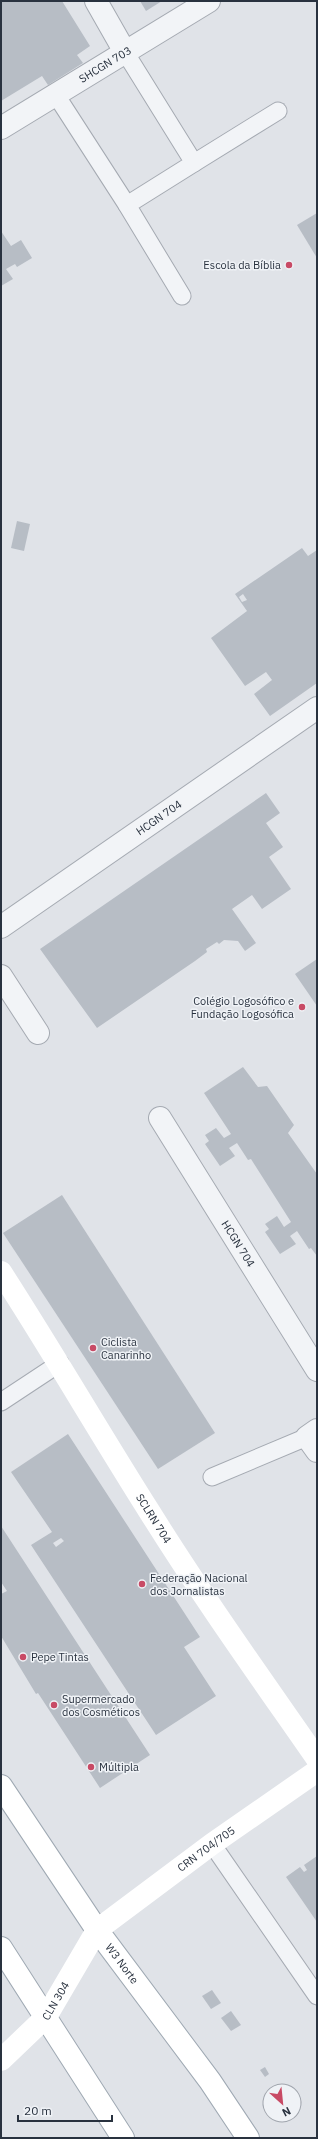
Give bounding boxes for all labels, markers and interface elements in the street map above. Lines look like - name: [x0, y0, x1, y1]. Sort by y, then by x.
- street label: SHCGN 703: [76, 43, 134, 86]
- place label: Escola da Bíblia: [203, 258, 281, 272]
- marker: Escola da Bíblia: [284, 260, 294, 270]
- street label: HCGN 704: [133, 797, 185, 838]
- place label: Colégio Logosófico e Fundação Logosófica: [191, 994, 294, 1021]
- marker: Colégio Logosófico e Fundação Logosófica: [297, 1002, 307, 1012]
- street label: HCGN 704: [218, 1218, 258, 1270]
- place label: Ciclista Canarinho: [101, 1335, 151, 1362]
- marker: Ciclista Canarinho: [88, 1343, 98, 1353]
- street label: SCLRN 704: [133, 1491, 175, 1546]
- place label: Federação Nacional dos Jornalistas: [150, 1571, 248, 1598]
- marker: Federação Nacional dos Jornalistas: [137, 1579, 147, 1589]
- place label: Pepe Tintas: [31, 1650, 89, 1664]
- marker: Pepe Tintas: [18, 1652, 28, 1662]
- place label: Supermercado dos Cosméticos: [62, 1692, 140, 1719]
- marker: Supermercado dos Cosméticos: [49, 1700, 59, 1710]
- place label: Múltipla: [99, 1760, 139, 1774]
- marker: Múltipla: [86, 1762, 96, 1772]
- street label: CRN 704/705: [174, 1823, 238, 1875]
- street label: W3 Norte: [102, 1941, 142, 1987]
- street label: CLN 304: [39, 1979, 72, 2023]
- north arrow: [262, 2083, 302, 2123]
- scale bar: [18, 2097, 112, 2123]
- text: 20 m: [24, 2103, 52, 2118]
- text: N: [280, 2104, 293, 2120]

